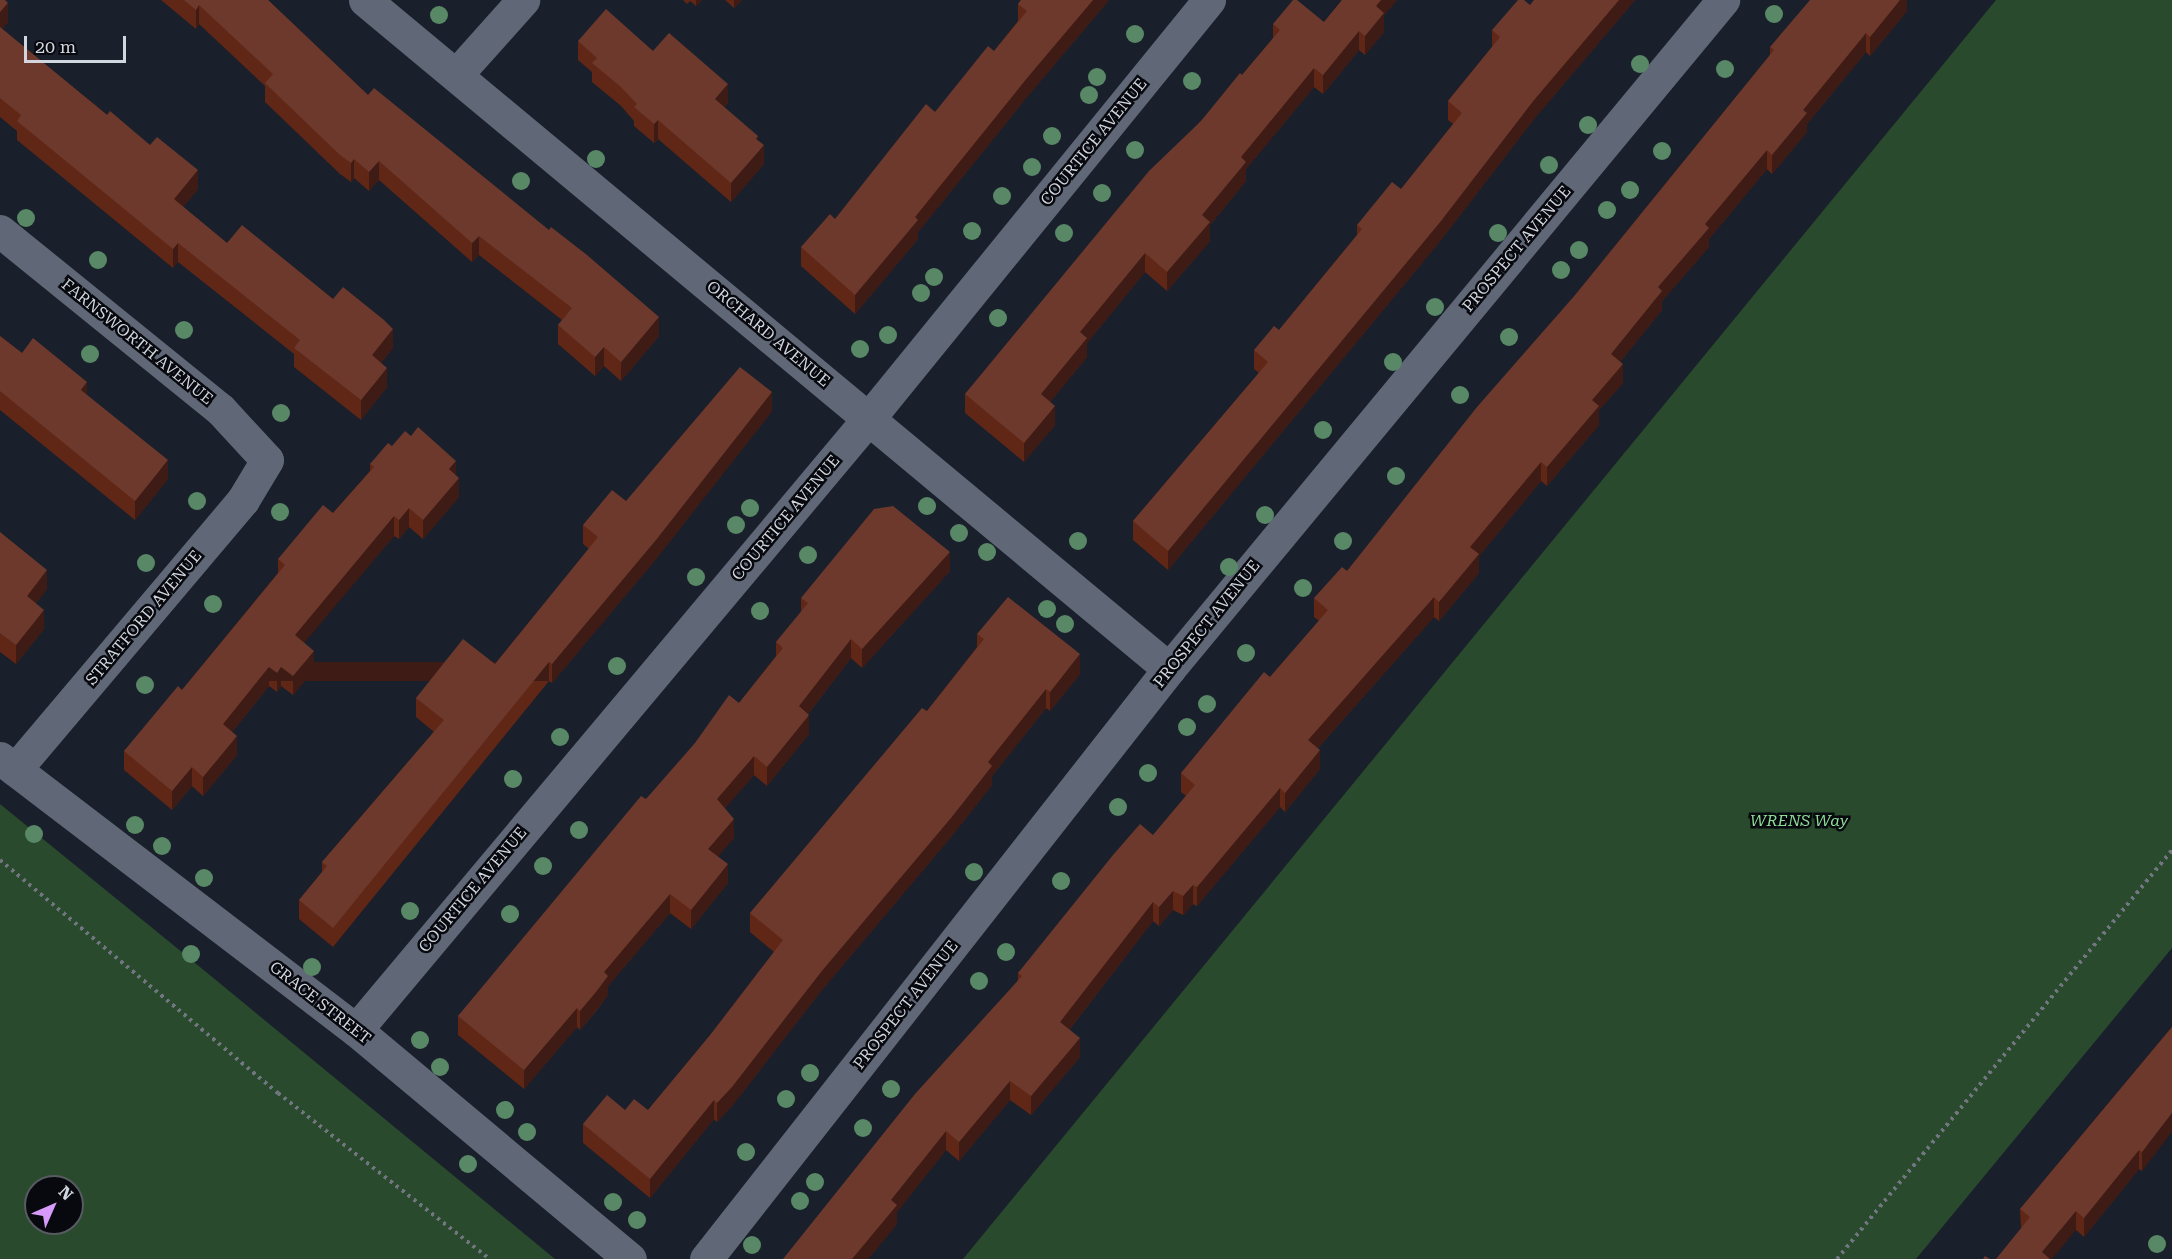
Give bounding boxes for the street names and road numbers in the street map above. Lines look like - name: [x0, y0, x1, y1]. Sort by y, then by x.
- street label: COURTICE AVENUE: [1037, 75, 1151, 209]
- street label: PROSPECT AVENUE: [1459, 182, 1575, 316]
- street label: FARNSWORTH AVENUE: [57, 275, 217, 409]
- street label: ORCHARD AVENUE: [703, 277, 833, 391]
- street label: COURTICE AVENUE: [728, 451, 844, 585]
- street label: STRATFORD AVENUE: [82, 547, 206, 689]
- street label: PROSPECT AVENUE: [1150, 556, 1264, 692]
- street label: COURTICE AVENUE: [415, 823, 531, 957]
- street label: PROSPECT AVENUE: [850, 937, 962, 1073]
- street label: GRACE STREET: [266, 958, 374, 1048]

